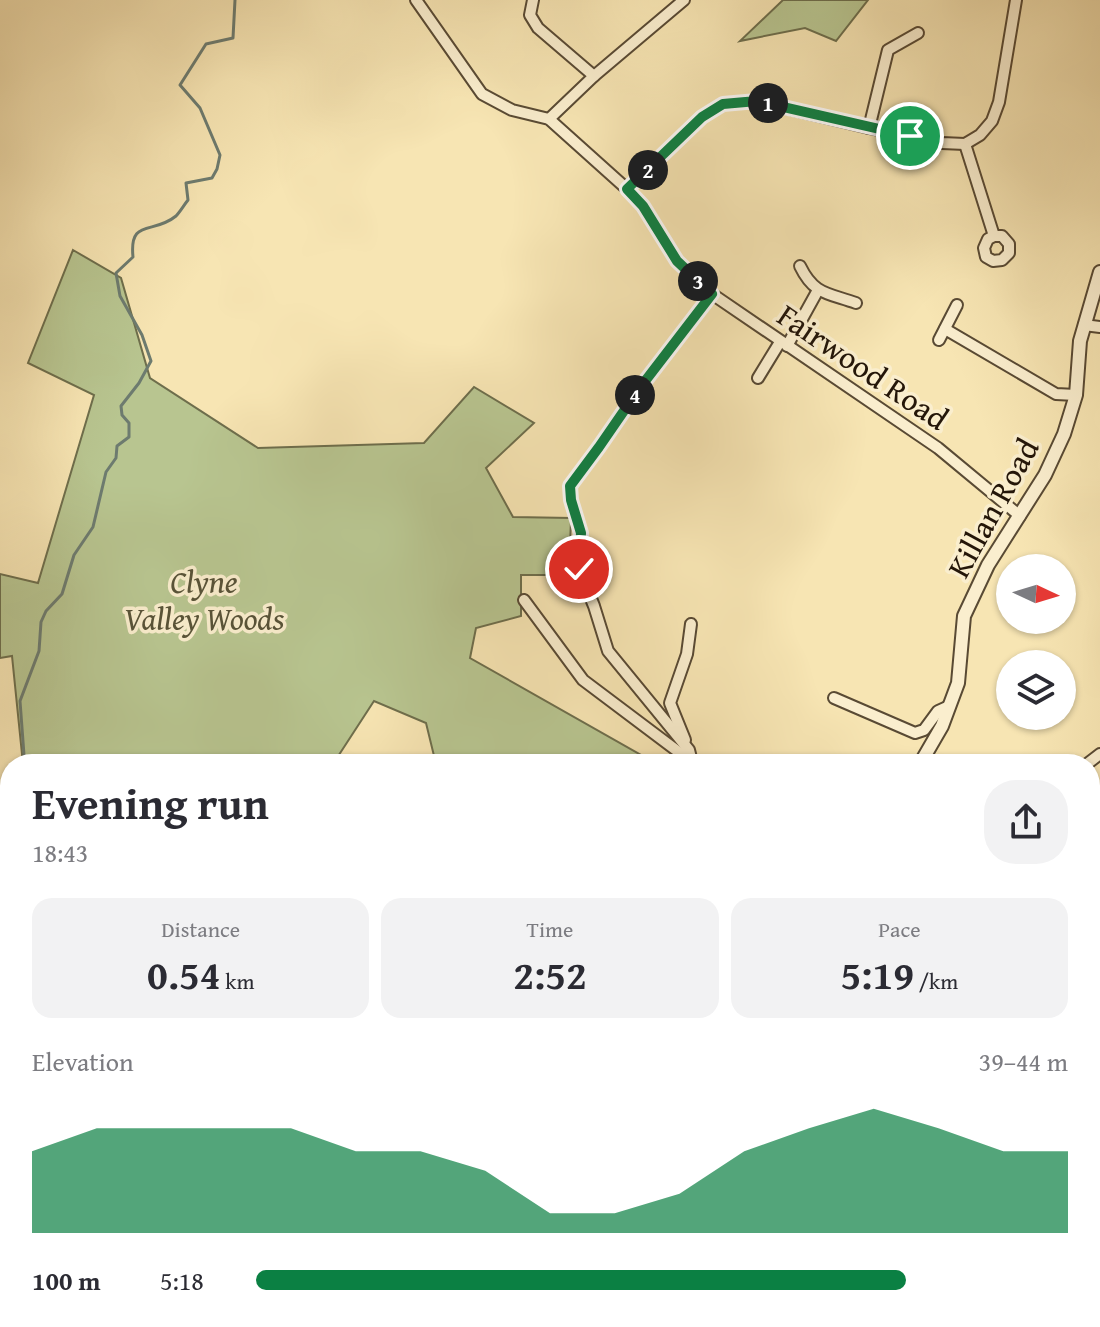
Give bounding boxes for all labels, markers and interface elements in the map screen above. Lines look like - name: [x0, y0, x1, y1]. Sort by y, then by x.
- pin: 1: [748, 83, 788, 123]
- text: 1: [762, 87, 774, 119]
- pin: [876, 102, 944, 170]
- icon: arrive: [888, 114, 932, 158]
- pin: 2: [628, 150, 668, 190]
- text: 2: [642, 154, 654, 186]
- pin: 3: [678, 261, 718, 301]
- text: 3: [692, 265, 704, 297]
- street label: Fairwood Road: [768, 292, 958, 441]
- pin: 4: [615, 375, 655, 415]
- text: 4: [629, 379, 641, 411]
- street label: Killan Road: [935, 429, 1050, 586]
- pin: [545, 535, 613, 603]
- icon: check: [557, 547, 601, 591]
- north arrow: [996, 554, 1076, 634]
- map controls: [996, 554, 1076, 730]
- park label: Clyne Valley Woods: [124, 558, 285, 642]
- button: layers: [996, 650, 1076, 730]
- text: Evening run: [32, 771, 269, 835]
- button: share: [984, 780, 1068, 864]
- text: 18:43: [32, 833, 88, 872]
- text: Distance: [161, 913, 240, 945]
- text: Time: [527, 913, 573, 945]
- text: Pace: [878, 913, 920, 945]
- text: 0.54: [147, 945, 220, 1004]
- text: 2:52: [513, 945, 587, 1004]
- text: 5:19: [840, 945, 914, 1004]
- text: km: [220, 965, 254, 997]
- text: /km: [914, 965, 958, 997]
- text: Elevation: [32, 1042, 134, 1081]
- text: 39–44 m: [979, 1042, 1068, 1081]
- text: 100 m: [32, 1261, 100, 1300]
- text: 5:18: [160, 1261, 204, 1300]

